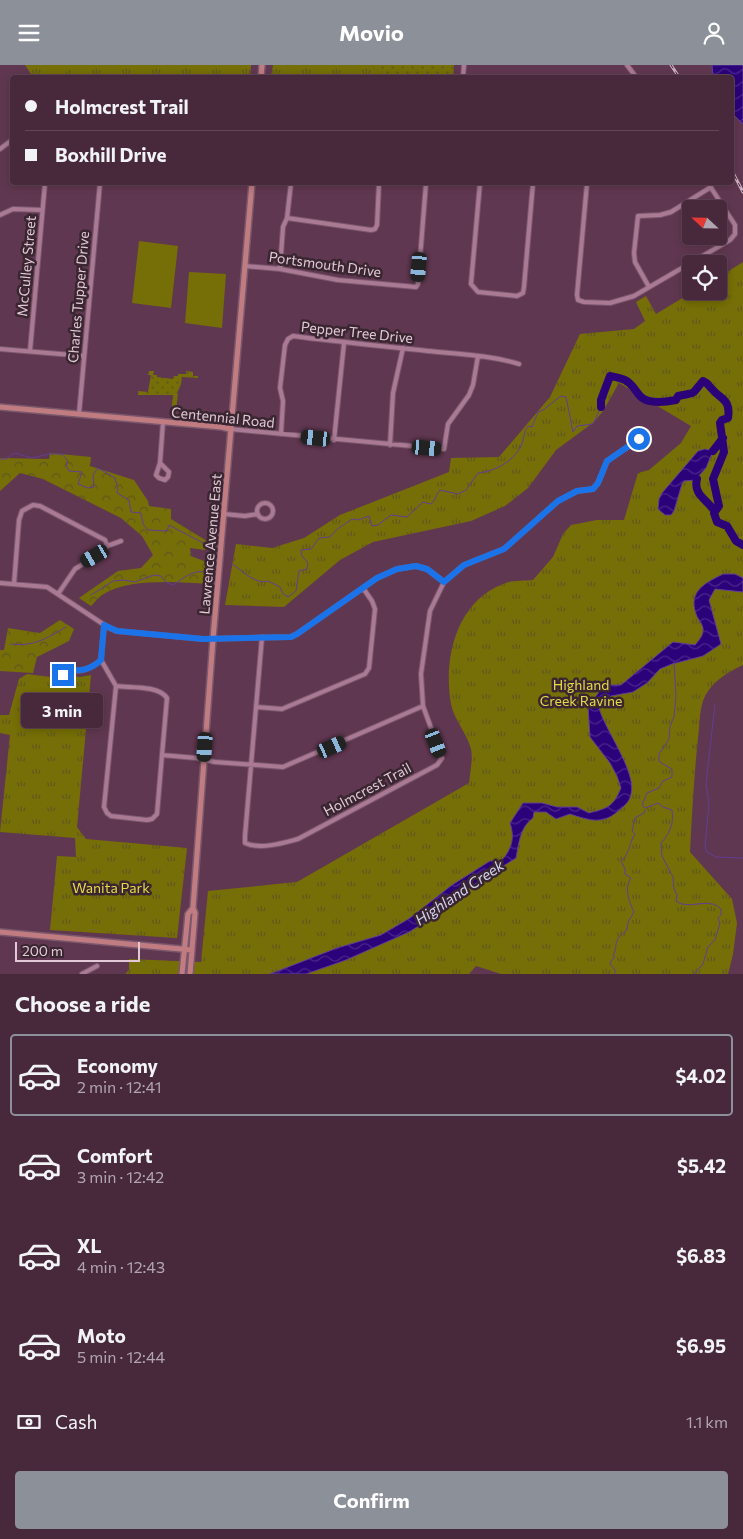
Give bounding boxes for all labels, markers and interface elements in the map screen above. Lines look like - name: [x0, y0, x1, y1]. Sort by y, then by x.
- icon: menu: [15, 19, 43, 47]
- text: Movio: [339, 19, 404, 46]
- icon: person: [700, 19, 728, 47]
- text: Holmcrest Trail: [55, 95, 189, 118]
- text: Boxhill Drive: [55, 143, 166, 166]
- north arrow: [682, 200, 728, 245]
- map controls: [682, 200, 727, 300]
- street label: McCulley Street: [13, 214, 39, 317]
- street label: Charles Tupper Drive: [64, 230, 92, 364]
- street label: Portsmouth Drive: [268, 248, 382, 280]
- car: [410, 251, 427, 283]
- button: locate: [682, 255, 727, 300]
- street label: Pepper Tree Drive: [300, 318, 414, 346]
- street label: Centennial Road: [170, 403, 276, 431]
- route start: [628, 428, 650, 450]
- car: [300, 429, 331, 447]
- car: [411, 439, 442, 457]
- street label: Lawrence Avenue East: [195, 473, 225, 615]
- car: [78, 542, 111, 570]
- route end: [52, 664, 74, 686]
- park label: Highland Creek Ravine: [540, 676, 622, 709]
- callout: 3 min: [22, 693, 104, 727]
- text: 3 min: [42, 701, 82, 720]
- car: [423, 726, 448, 760]
- car: [196, 732, 213, 762]
- car: [315, 734, 348, 760]
- street label: Holmcrest Trail: [320, 759, 414, 819]
- water label: Highland Creek: [411, 855, 508, 928]
- park label: Wanita Park: [72, 879, 150, 896]
- scale bar: [15, 939, 140, 962]
- text: 200 m: [22, 942, 63, 959]
- text: Choose a ride: [15, 990, 150, 1017]
- icon: car: [17, 1053, 62, 1098]
- text: Economy: [77, 1054, 158, 1077]
- text: $4.02: [675, 1064, 726, 1087]
- text: 2 min · 12:41: [77, 1077, 162, 1096]
- icon: car: [17, 1143, 62, 1188]
- text: Comfort: [77, 1144, 153, 1167]
- text: $5.42: [677, 1154, 726, 1177]
- text: 3 min · 12:42: [77, 1167, 164, 1186]
- icon: car: [17, 1233, 62, 1278]
- text: XL: [77, 1234, 102, 1257]
- text: $6.83: [676, 1244, 726, 1267]
- text: 4 min · 12:43: [77, 1257, 165, 1276]
- icon: car: [17, 1323, 62, 1368]
- text: Moto: [77, 1324, 126, 1347]
- text: $6.95: [676, 1334, 726, 1357]
- text: 5 min · 12:44: [77, 1347, 165, 1366]
- icon: cash: [15, 1408, 43, 1436]
- text: Cash: [55, 1410, 97, 1433]
- text: 1.1 km: [686, 1412, 728, 1431]
- button: Confirm: [15, 1471, 728, 1529]

